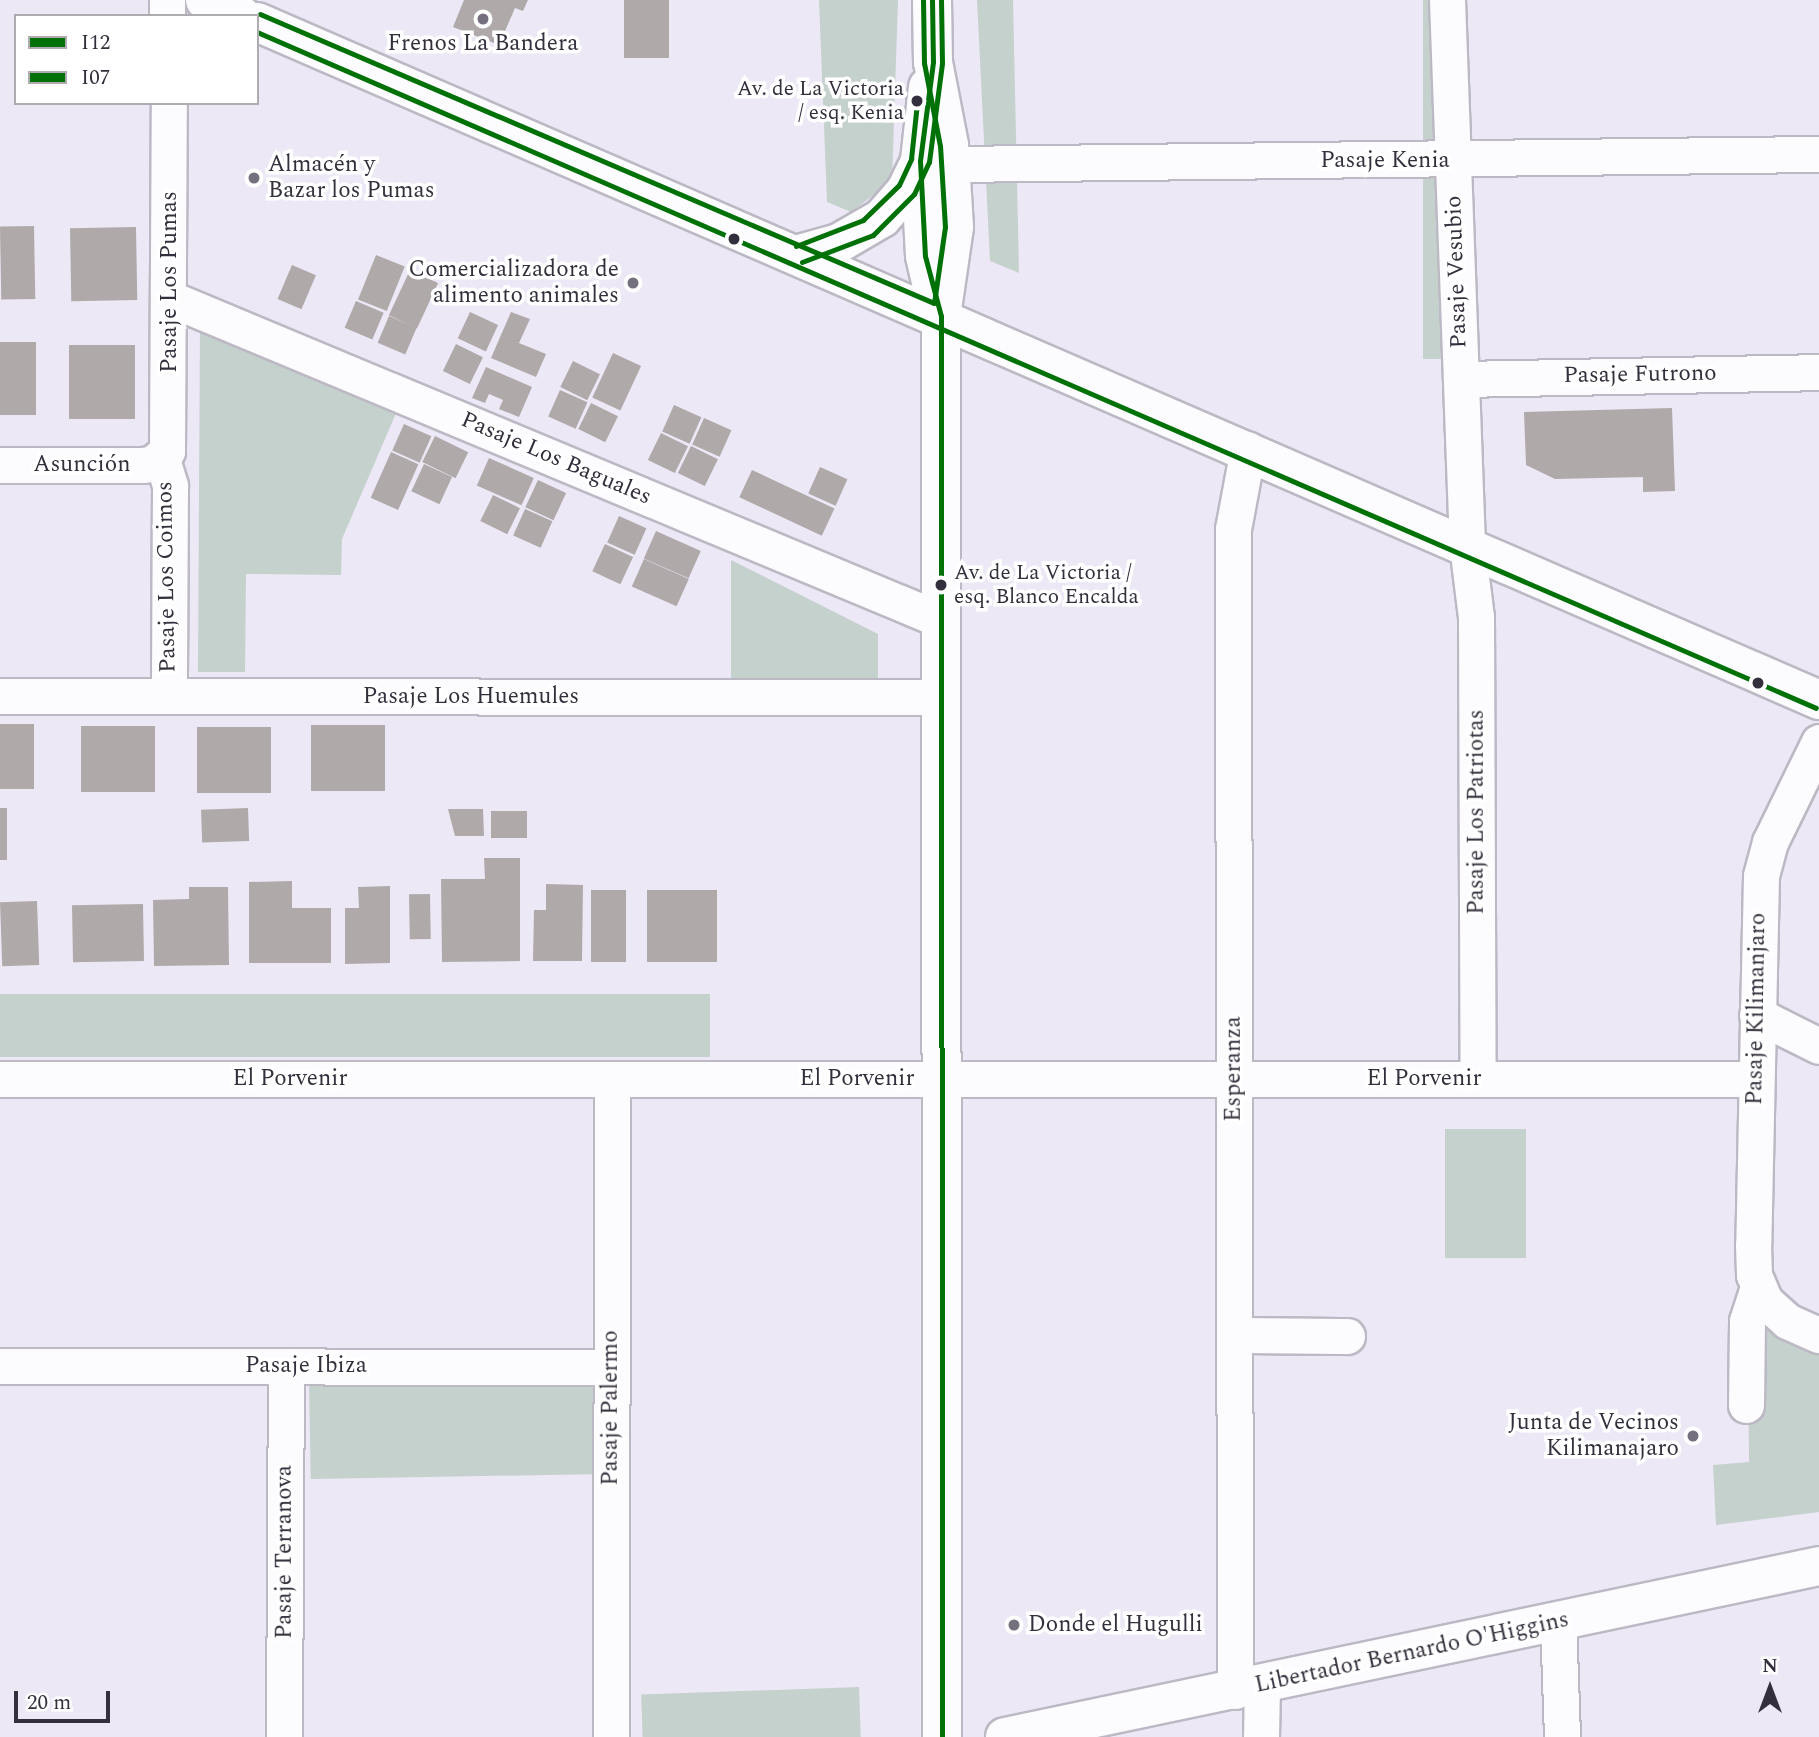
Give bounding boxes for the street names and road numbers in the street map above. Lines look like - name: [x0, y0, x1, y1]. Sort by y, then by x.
- street label: Pasaje Kenia: [1320, 147, 1450, 175]
- street label: Pasaje Los Pumas: [156, 191, 184, 373]
- street label: Pasaje Vesubio: [1441, 195, 1473, 349]
- street label: Pasaje Futrono: [1563, 360, 1717, 390]
- street label: Pasaje Los Baguales: [457, 406, 655, 512]
- street label: Asunción: [33, 451, 131, 479]
- street label: Pasaje Los Coimos: [152, 481, 182, 673]
- street label: Pasaje Los Huemules: [363, 683, 579, 711]
- street label: Pasaje Los Patriotas: [1463, 709, 1491, 915]
- street label: Pasaje Kilimanjaro: [1742, 913, 1772, 1105]
- street label: Esperanza: [1220, 1016, 1248, 1122]
- street label: El Porvenir: [232, 1065, 348, 1093]
- street label: El Porvenir: [799, 1065, 915, 1093]
- street label: El Porvenir: [1366, 1065, 1482, 1093]
- street label: Pasaje Palermo: [597, 1330, 625, 1486]
- street label: Pasaje Ibiza: [245, 1352, 367, 1380]
- street label: Pasaje Terranova: [271, 1465, 299, 1639]
- street label: Libertador Bernardo O'Higgins: [1253, 1606, 1571, 1700]

